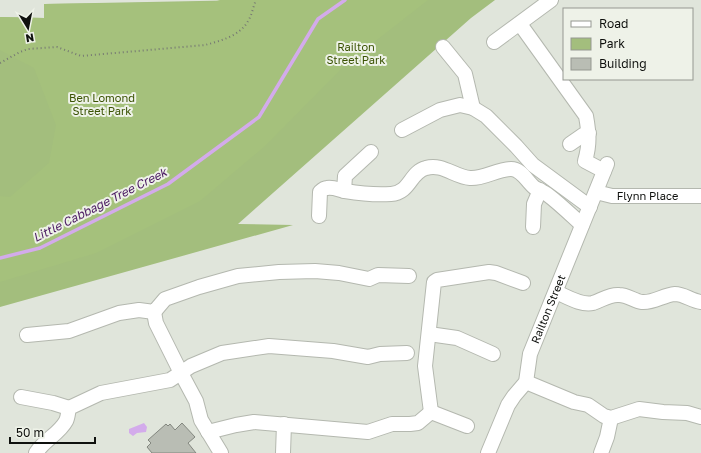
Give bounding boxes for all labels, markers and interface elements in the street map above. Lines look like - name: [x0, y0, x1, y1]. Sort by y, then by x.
- north arrow: [8, 8, 48, 48]
- legend: [563, 8, 693, 80]
- text: Road: [599, 16, 628, 31]
- text: N: [25, 31, 35, 45]
- text: Park: [599, 36, 625, 51]
- park label: Railton Street Park: [326, 40, 386, 66]
- text: Building: [599, 56, 647, 71]
- park label: Ben Lomond Street Park: [69, 91, 135, 117]
- water label: Little Cabbage Tree Creek: [30, 164, 170, 245]
- street label: Flynn Place: [617, 189, 678, 202]
- street label: Railton Street: [528, 273, 567, 345]
- scale bar: [10, 419, 95, 445]
- text: 50 m: [16, 425, 44, 440]

